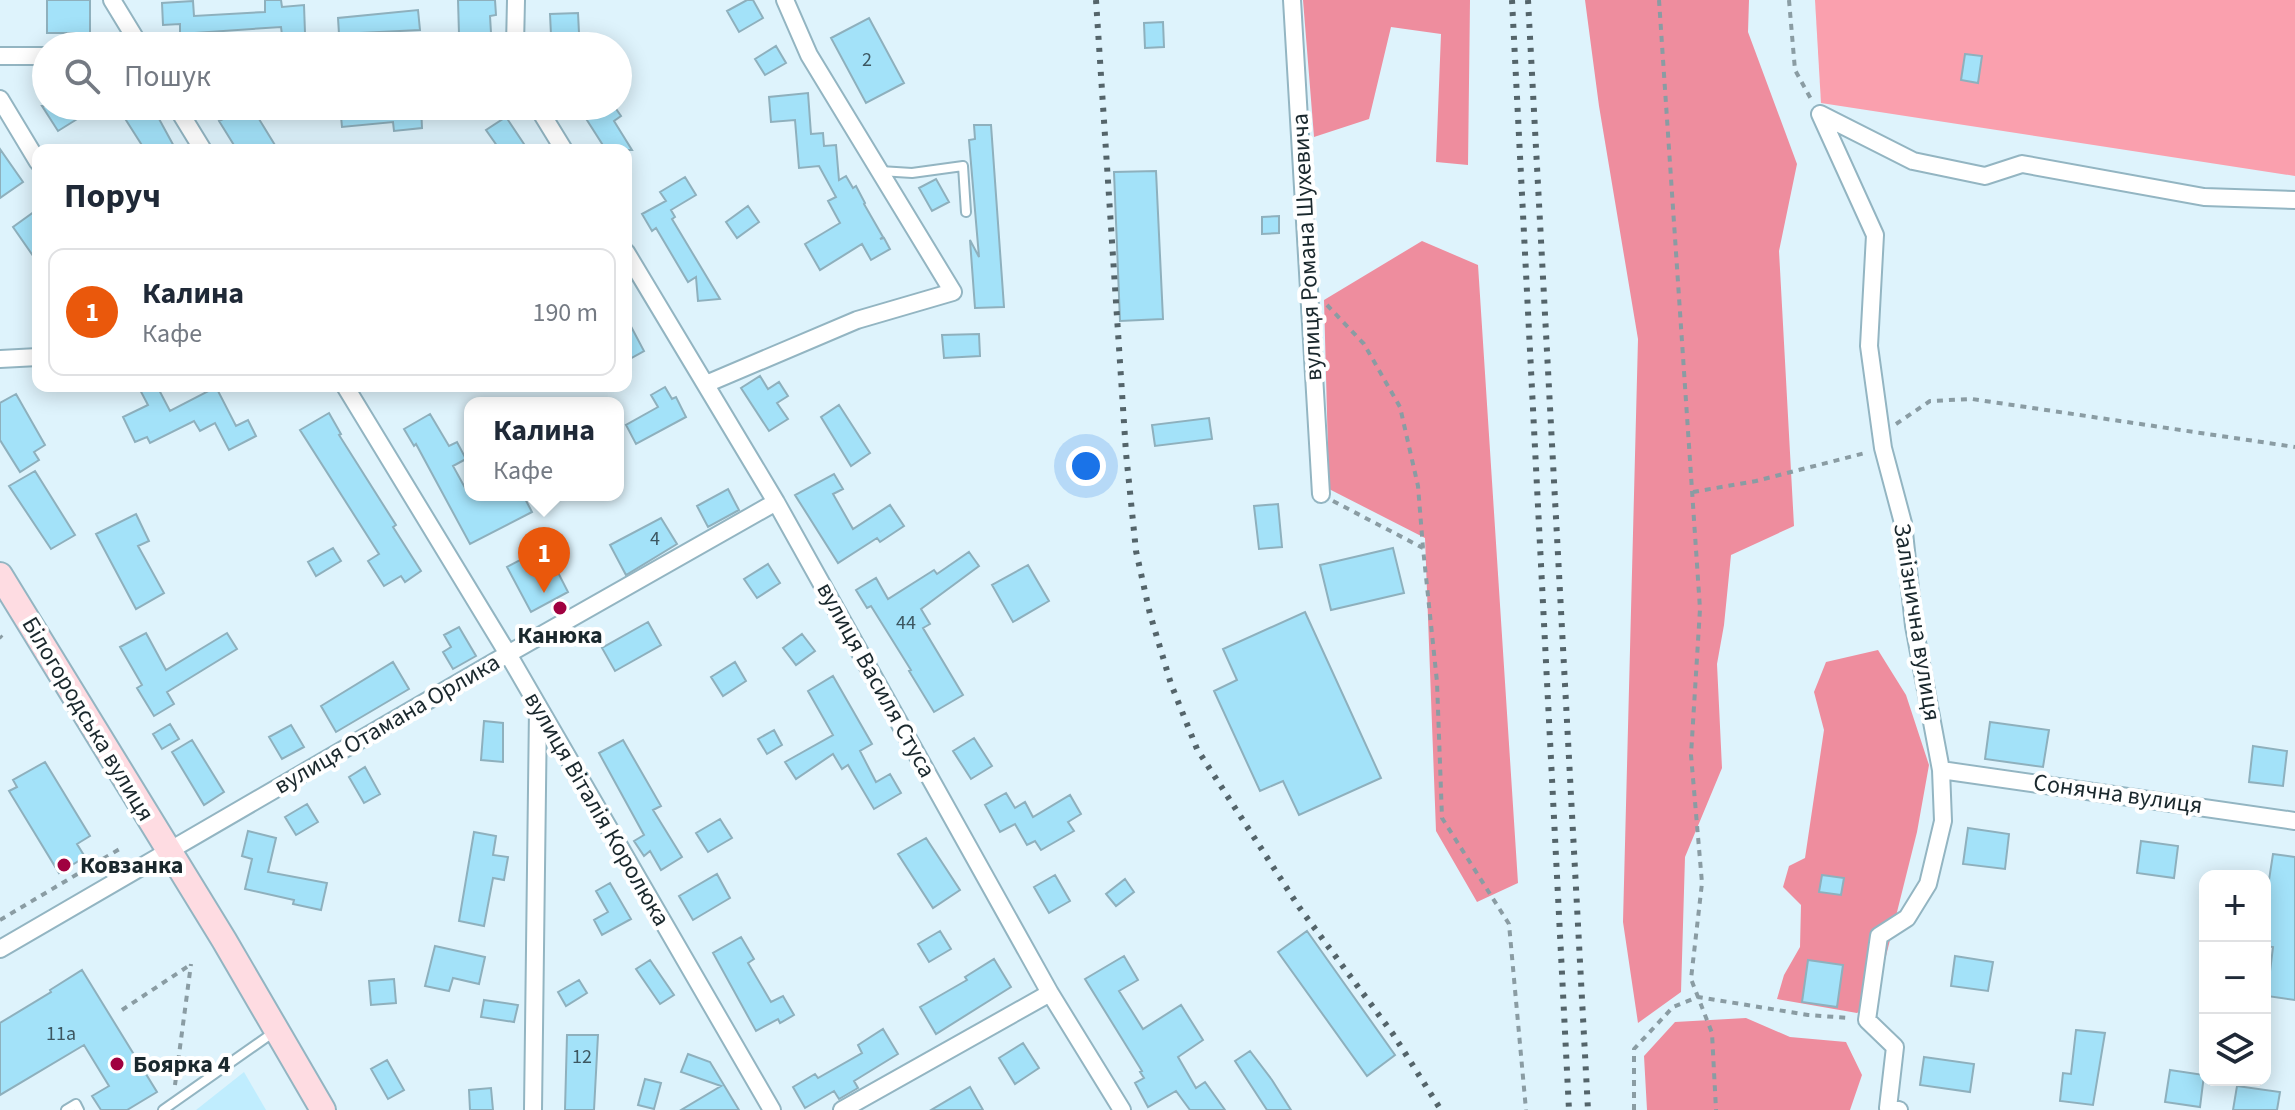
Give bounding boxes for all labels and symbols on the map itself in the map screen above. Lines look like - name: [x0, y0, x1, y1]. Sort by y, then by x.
- house number: 2: [862, 46, 872, 74]
- street label: вулиця Романа Шухевича: [1283, 112, 1331, 382]
- your location: [1066, 446, 1106, 486]
- street label: Залізнична вулиця: [1884, 521, 1950, 723]
- house number: 4: [650, 525, 660, 553]
- pin: 1: [518, 527, 570, 593]
- street label: вулиця Василя Стуса: [808, 576, 944, 784]
- marker: Канюка: [551, 599, 569, 617]
- house number: 44: [896, 609, 916, 637]
- street label: Білогородська вулиця: [13, 610, 163, 828]
- place label: Канюка: [517, 618, 603, 653]
- street label: вулиця Отамана Орлика: [268, 645, 506, 803]
- street label: вулиця Віталія Королюка: [515, 685, 679, 933]
- street label: Сонячна вулиця: [2031, 765, 2205, 823]
- place label: Ковзанка: [80, 848, 183, 883]
- marker: Ковзанка: [55, 856, 73, 874]
- house number: 11а: [46, 1020, 76, 1048]
- house number: 12: [572, 1043, 592, 1071]
- place label: Боярка 4: [133, 1047, 231, 1082]
- marker: Боярка 4: [108, 1055, 126, 1073]

